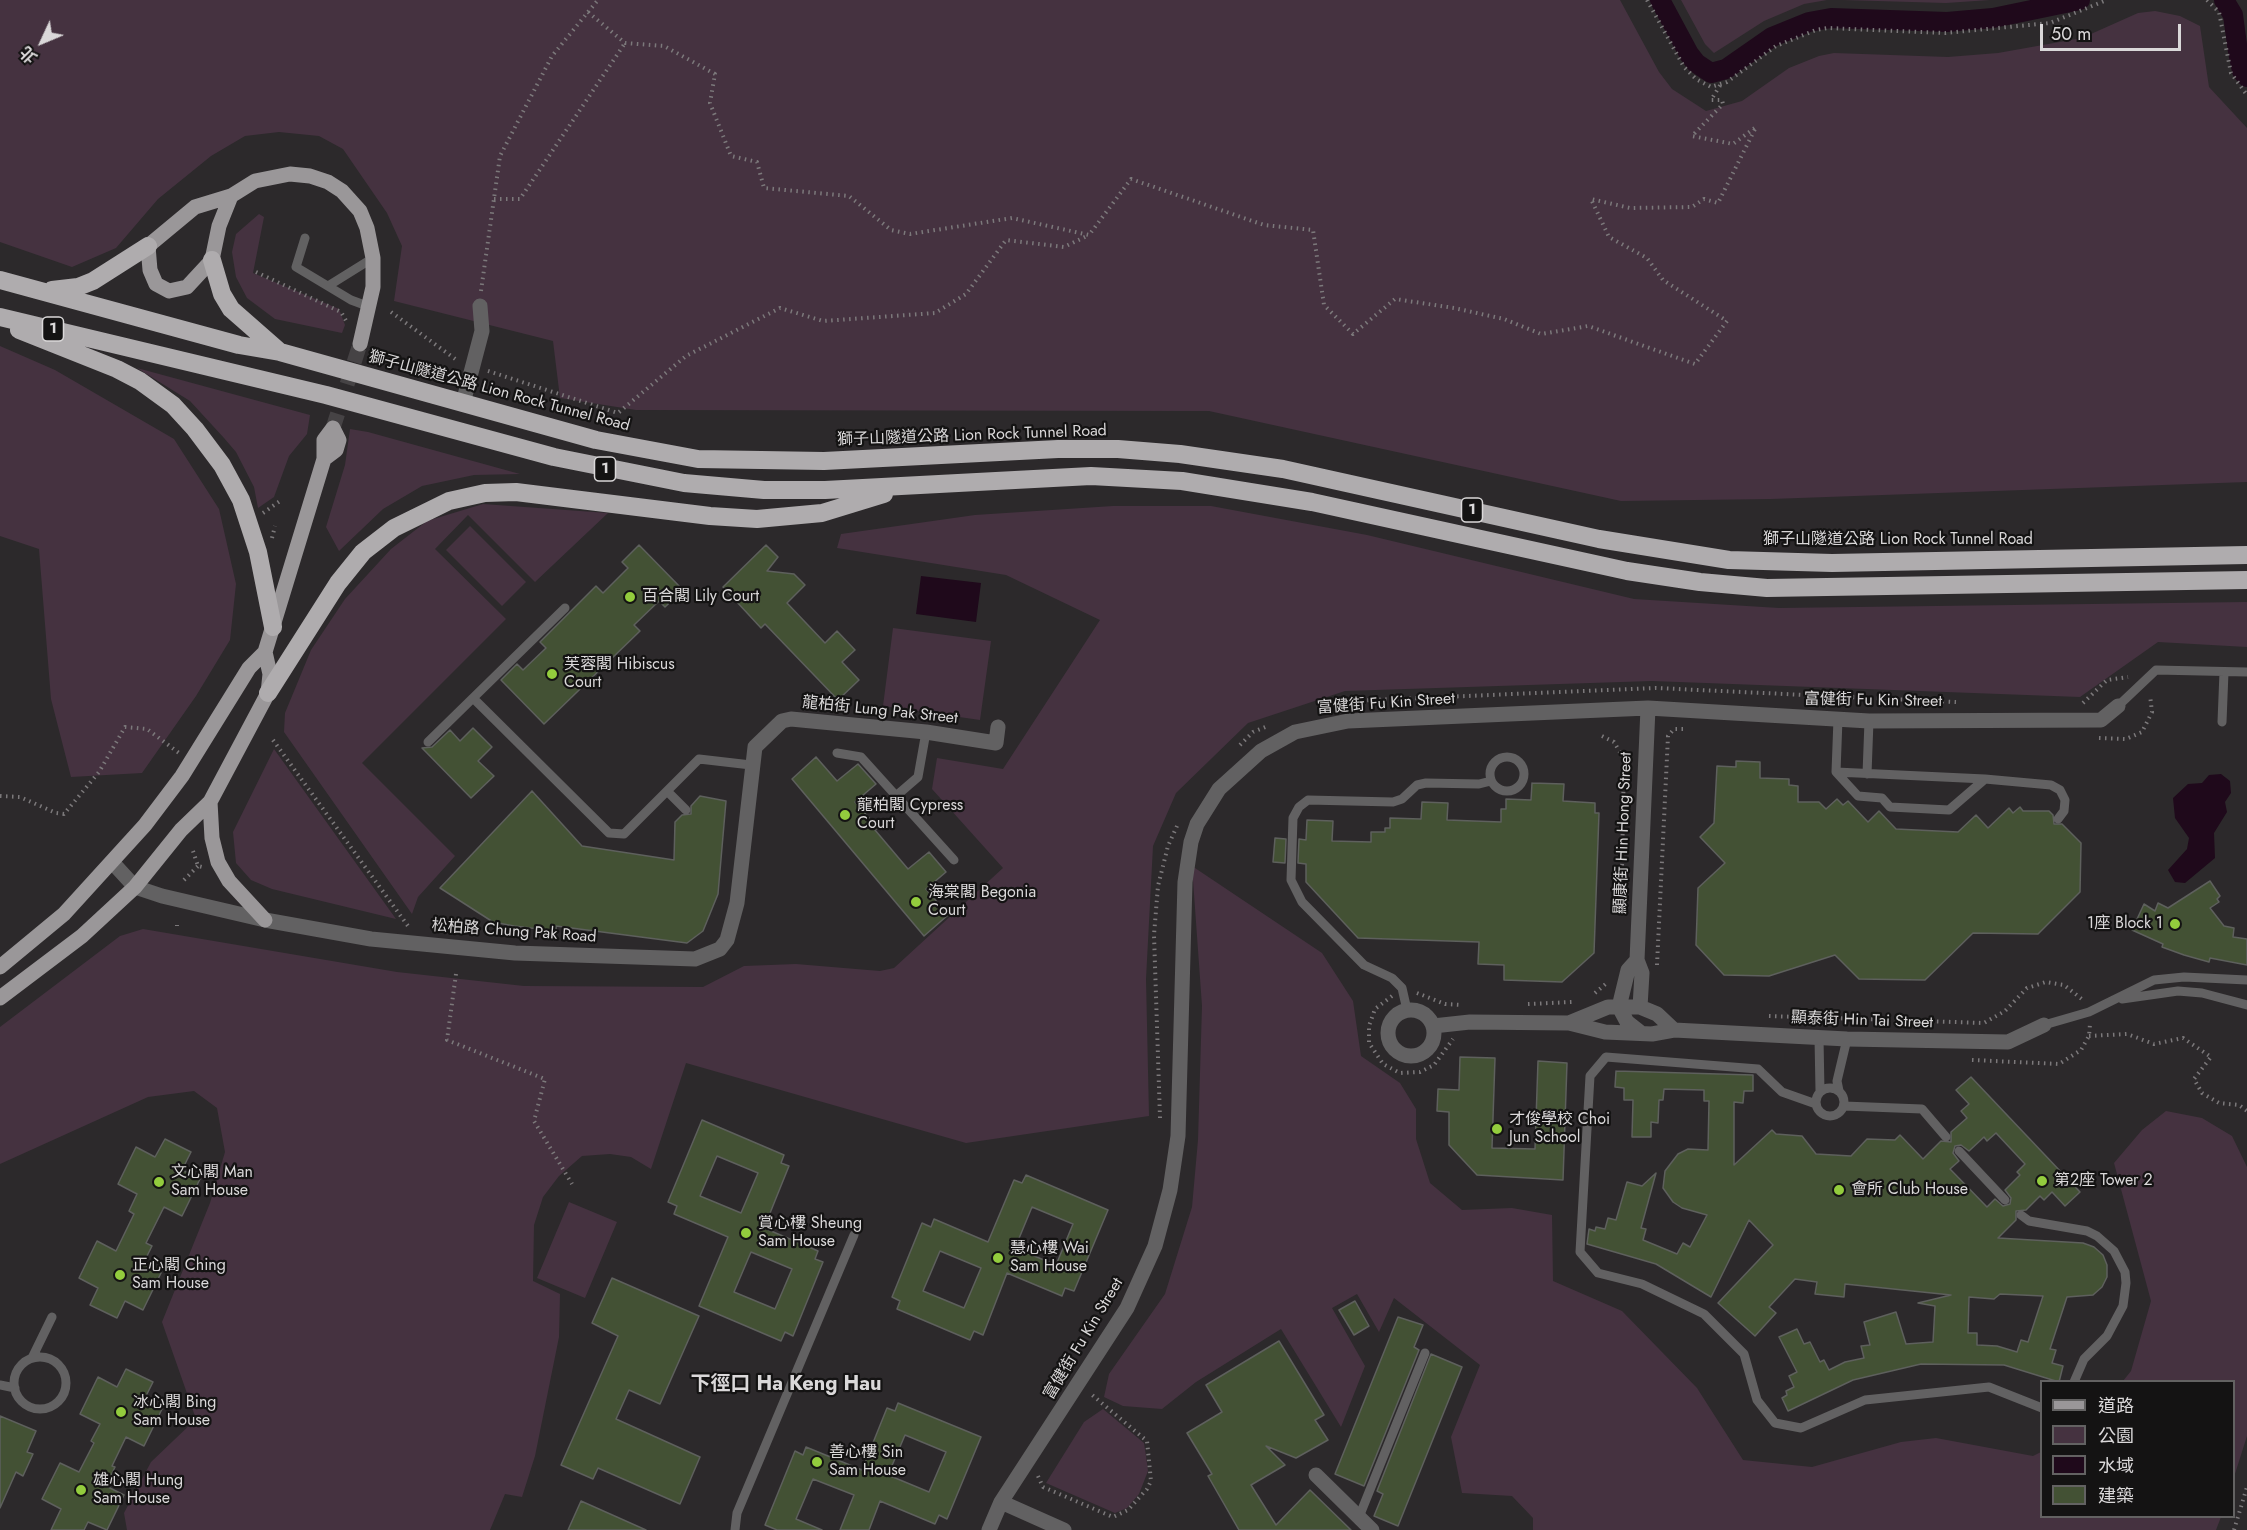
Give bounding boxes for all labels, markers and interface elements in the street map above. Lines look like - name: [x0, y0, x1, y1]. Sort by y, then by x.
- north arrow: [12, 12, 72, 72]
- scale bar: [2043, 12, 2184, 50]
- text: 50 m: [2051, 21, 2091, 47]
- text: 北: [15, 41, 43, 69]
- road number: 1: [42, 317, 64, 341]
- street label: 獅子山隧道公路 Lion Rock Tunnel Road: [366, 348, 632, 436]
- street label: 獅子山隧道公路 Lion Rock Tunnel Road: [837, 422, 1107, 450]
- road number: 1: [594, 457, 616, 481]
- road number: 1: [1462, 498, 1482, 522]
- street label: 獅子山隧道公路 Lion Rock Tunnel Road: [1763, 530, 2033, 550]
- place label: 百合閣 Lily Court: [642, 587, 759, 607]
- marker: 百合閣 Lily Court: [623, 590, 637, 604]
- place label: 芙蓉閣 Hibiscus Court: [564, 655, 675, 693]
- marker: 芙蓉閣 Hibiscus Court: [545, 667, 559, 681]
- street label: 富健街 Fu Kin Street: [1316, 690, 1456, 718]
- street label: 富健街 Fu Kin Street: [1804, 690, 1942, 712]
- street label: 龍柏街 Lung Pak Street: [801, 693, 959, 729]
- street label: 顯康街 Hin Hong Street: [1612, 752, 1636, 914]
- place label: 龍柏閣 Cypress Court: [857, 796, 963, 834]
- marker: 龍柏閣 Cypress Court: [838, 808, 852, 822]
- place label: 海棠閣 Begonia Court: [928, 883, 1036, 921]
- marker: 海棠閣 Begonia Court: [909, 895, 923, 909]
- place label: 1座 Block 1: [2087, 914, 2163, 934]
- street label: 松柏路 Chung Pak Road: [431, 917, 597, 947]
- marker: 1座 Block 1: [2168, 917, 2182, 931]
- street label: 顯泰街 Hin Tai Street: [1791, 1009, 1933, 1033]
- place label: 才俊學校 Choi Jun School: [1509, 1110, 1610, 1148]
- marker: 才俊學校 Choi Jun School: [1490, 1122, 1504, 1136]
- place label: 文心閣 Man Sam House: [171, 1163, 253, 1201]
- place label: 第2座 Tower 2: [2054, 1171, 2153, 1191]
- marker: 第2座 Tower 2: [2035, 1174, 2049, 1188]
- marker: 文心閣 Man Sam House: [152, 1175, 166, 1189]
- place label: 會所 Club House: [1851, 1180, 1968, 1200]
- marker: 會所 Club House: [1832, 1183, 1846, 1197]
- place label: 賞心樓 Sheung Sam House: [758, 1214, 862, 1252]
- marker: 賞心樓 Sheung Sam House: [739, 1226, 753, 1240]
- place label: 慧心樓 Wai Sam House: [1010, 1239, 1089, 1277]
- marker: 慧心樓 Wai Sam House: [991, 1251, 1005, 1265]
- place label: 正心閣 Ching Sam House: [132, 1256, 226, 1294]
- marker: 正心閣 Ching Sam House: [113, 1268, 127, 1282]
- street label: 富健街 Fu Kin Street: [1040, 1275, 1128, 1403]
- district label: 下徑口 Ha Keng Hau: [690, 1373, 882, 1397]
- legend: [2040, 1380, 2235, 1518]
- place label: 冰心閣 Bing Sam House: [133, 1393, 216, 1431]
- text: 道路: [2098, 1393, 2134, 1419]
- marker: 冰心閣 Bing Sam House: [114, 1405, 128, 1419]
- text: 公園: [2098, 1423, 2134, 1449]
- place label: 善心樓 Sin Sam House: [829, 1443, 906, 1481]
- text: 水域: [2098, 1453, 2134, 1479]
- marker: 善心樓 Sin Sam House: [810, 1455, 824, 1469]
- place label: 雄心閣 Hung Sam House: [93, 1471, 183, 1509]
- marker: 雄心閣 Hung Sam House: [74, 1483, 88, 1497]
- text: 建築: [2098, 1483, 2134, 1509]

